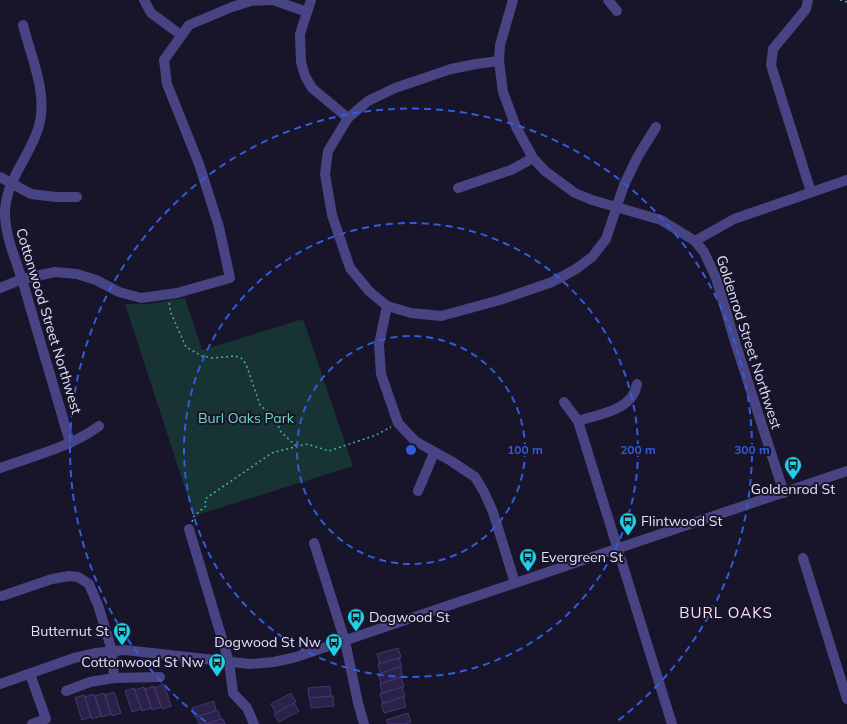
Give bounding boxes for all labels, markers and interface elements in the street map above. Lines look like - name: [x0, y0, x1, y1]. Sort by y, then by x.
- street label: Cottonwood Street Northwest: [12, 226, 86, 416]
- street label: Goldenrod Street Northwest: [712, 253, 786, 431]
- park label: Burl Oaks Park: [198, 409, 295, 427]
- text: 100 m: [507, 442, 543, 457]
- text: 200 m: [620, 442, 656, 457]
- text: 300 m: [734, 442, 770, 457]
- centre of rings: [404, 443, 418, 457]
- bus stop icon: Goldenrod St: [783, 455, 803, 480]
- place label: Goldenrod St: [751, 480, 835, 498]
- bus stop icon: Flintwood St: [618, 511, 638, 536]
- place label: Flintwood St: [641, 512, 723, 530]
- bus stop icon: Evergreen St: [518, 547, 538, 572]
- place label: Evergreen St: [541, 548, 623, 566]
- district label: BURL OAKS: [679, 603, 773, 622]
- bus stop icon: Dogwood St: [346, 607, 366, 632]
- place label: Dogwood St: [369, 608, 450, 626]
- bus stop icon: Butternut St: [112, 621, 132, 646]
- place label: Butternut St: [31, 622, 109, 640]
- bus stop icon: Dogwood St Nw: [324, 632, 344, 657]
- place label: Dogwood St Nw: [214, 633, 321, 651]
- bus stop icon: Cottonwood St Nw: [207, 652, 227, 677]
- place label: Cottonwood St Nw: [81, 653, 204, 671]

